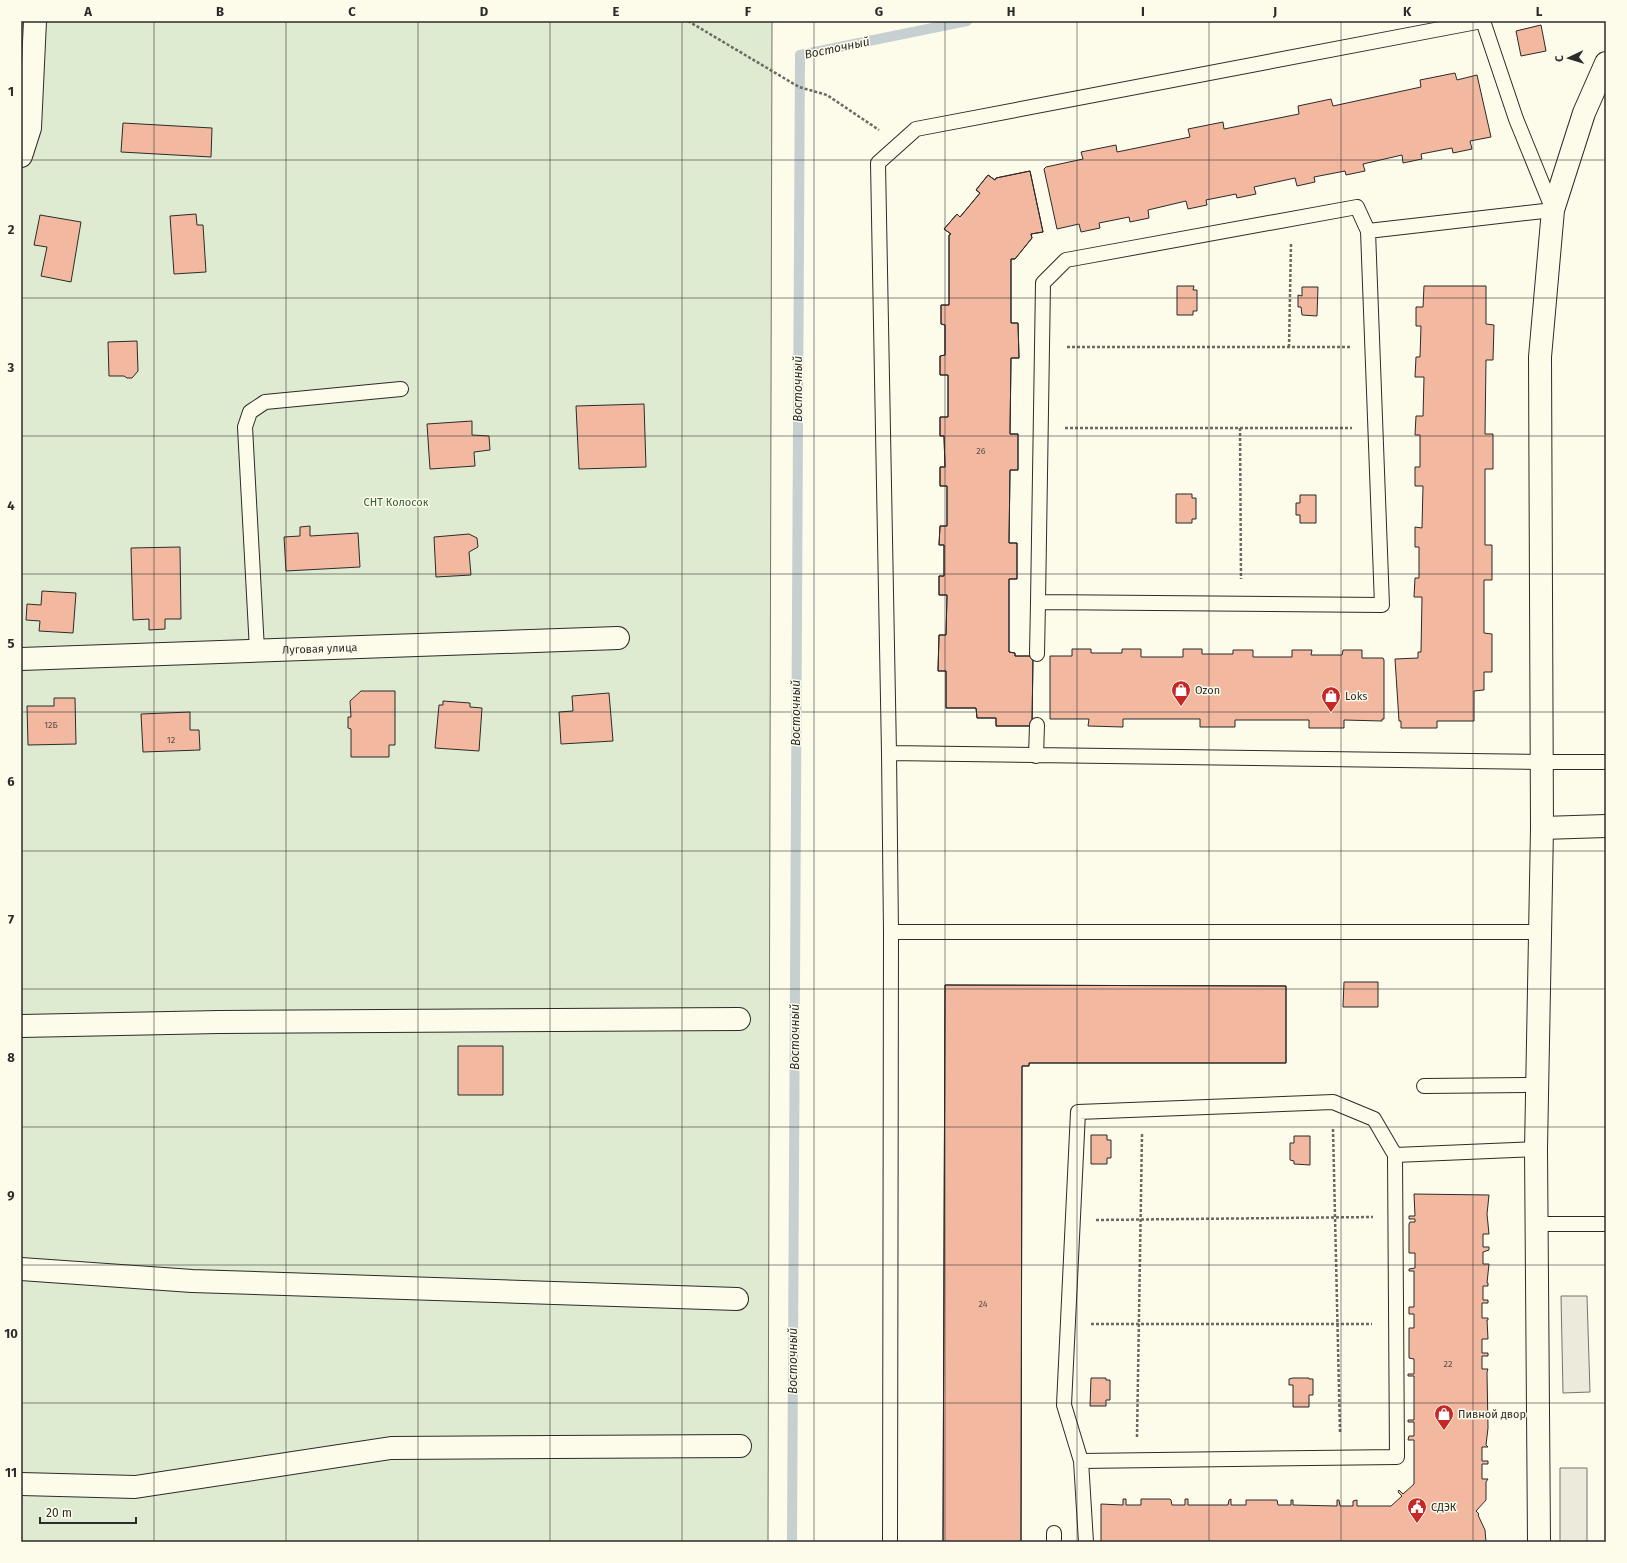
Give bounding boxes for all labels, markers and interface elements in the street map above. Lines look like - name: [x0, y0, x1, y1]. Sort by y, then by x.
- text: A: [83, 4, 92, 19]
- text: B: [216, 4, 224, 19]
- text: C: [348, 4, 356, 19]
- text: D: [480, 4, 489, 19]
- text: E: [613, 4, 620, 19]
- text: F: [745, 4, 752, 19]
- text: G: [875, 4, 883, 19]
- text: H: [1007, 4, 1015, 19]
- text: I: [1141, 4, 1145, 19]
- text: J: [1272, 4, 1277, 19]
- text: K: [1403, 4, 1412, 19]
- text: L: [1536, 4, 1543, 19]
- water label: Восточный: [803, 34, 871, 62]
- north arrow: [1549, 38, 1589, 78]
- text: С: [1553, 54, 1566, 62]
- text: 1: [8, 84, 14, 99]
- text: 2: [8, 222, 15, 237]
- water label: Восточный: [791, 356, 805, 422]
- text: 3: [7, 360, 15, 375]
- house number: 26: [976, 446, 986, 456]
- park label: СНТ Колосок: [364, 496, 429, 509]
- text: 4: [7, 498, 15, 513]
- text: 5: [8, 636, 15, 651]
- street label: Луговая улица: [282, 641, 358, 657]
- shop icon: Ozon: [1170, 679, 1192, 707]
- water label: Восточный: [789, 680, 803, 746]
- place label: Ozon: [1195, 684, 1220, 697]
- shop icon: Loks: [1320, 685, 1342, 713]
- place label: Loks: [1345, 690, 1367, 703]
- house number: 12Б: [44, 720, 58, 730]
- house number: 12: [167, 735, 175, 745]
- text: 6: [7, 774, 15, 789]
- text: 7: [8, 912, 14, 927]
- water label: Восточный: [788, 1004, 802, 1070]
- text: 8: [7, 1050, 15, 1065]
- text: 9: [7, 1188, 15, 1203]
- house number: 24: [978, 1299, 988, 1309]
- text: 10: [4, 1326, 18, 1341]
- water label: Восточный: [786, 1328, 800, 1394]
- house number: 22: [1444, 1359, 1452, 1369]
- shop icon: Пивной двор: [1433, 1403, 1455, 1431]
- place label: Пивной двор: [1458, 1408, 1526, 1421]
- text: 11: [5, 1465, 17, 1480]
- public building icon: СДЭК: [1406, 1496, 1428, 1524]
- scale bar: [40, 1499, 136, 1525]
- place label: СДЭК: [1431, 1501, 1457, 1514]
- text: 20 m: [46, 1506, 72, 1520]

